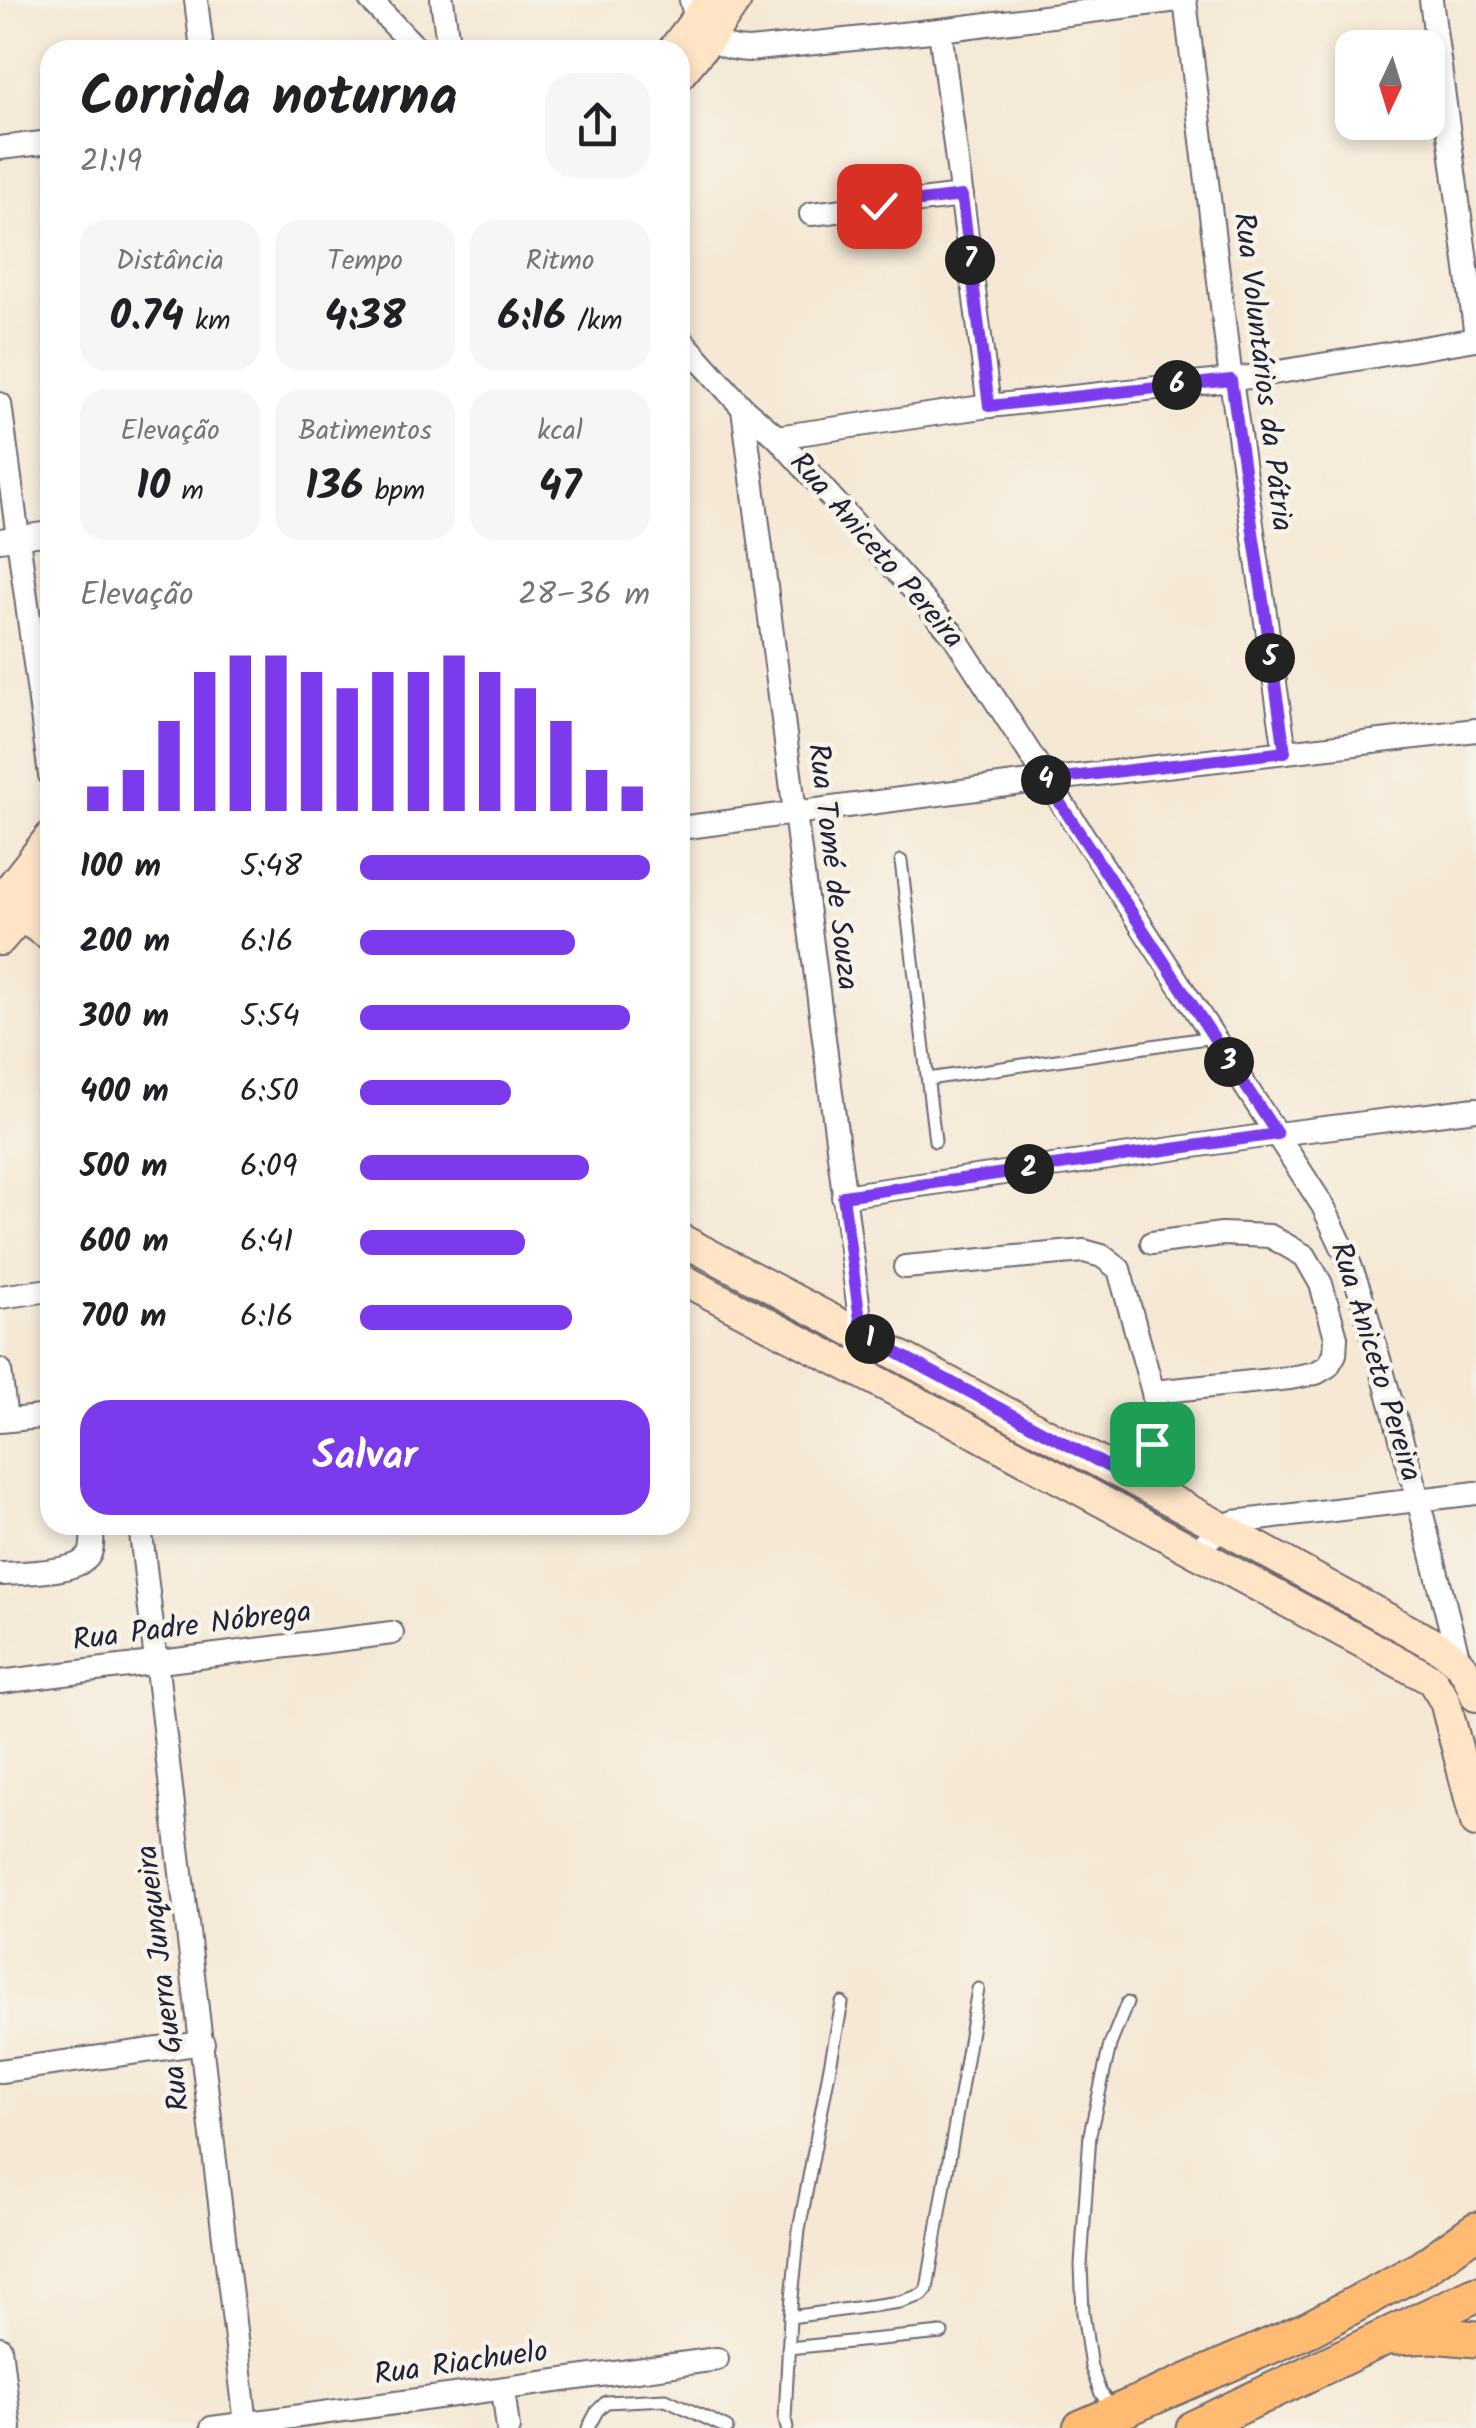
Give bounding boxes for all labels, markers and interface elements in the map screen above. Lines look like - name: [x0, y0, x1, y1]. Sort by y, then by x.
- north arrow: [1335, 30, 1445, 140]
- map controls: [1335, 30, 1445, 140]
- text: Corrida noturna: [80, 56, 458, 143]
- button: share: [545, 73, 650, 178]
- text: 21:19: [80, 137, 142, 188]
- pin: [837, 164, 922, 249]
- icon: check: [852, 179, 907, 234]
- street label: Rua Voluntários da Pátria: [1219, 210, 1305, 534]
- pin: 7: [945, 235, 995, 285]
- text: 7: [963, 237, 977, 282]
- text: Distância: [116, 239, 224, 284]
- text: Tempo: [327, 239, 403, 284]
- text: Ritmo: [526, 239, 594, 284]
- text: 0.74: [110, 284, 184, 351]
- text: 4:38: [325, 284, 405, 351]
- text: 6:16: [497, 284, 566, 351]
- text: km: [184, 299, 230, 344]
- text: /km: [566, 299, 623, 344]
- pin: 6: [1152, 360, 1202, 410]
- text: 6: [1169, 362, 1185, 407]
- text: Elevação: [120, 409, 220, 454]
- text: Batimentos: [298, 409, 432, 454]
- text: kcal: [537, 409, 583, 454]
- street label: Rua Aniceto Pereira: [777, 442, 975, 660]
- text: 10: [136, 454, 170, 521]
- text: 136: [305, 454, 363, 521]
- text: 47: [539, 454, 581, 521]
- text: m: [170, 469, 204, 514]
- text: bpm: [363, 469, 425, 514]
- text: Elevação: [80, 570, 193, 621]
- text: 28–36 m: [518, 570, 650, 621]
- pin: 5: [1245, 633, 1295, 683]
- text: 5: [1263, 635, 1277, 680]
- street label: Rua Tomé de Souza: [793, 741, 871, 993]
- pin: 4: [1021, 755, 1071, 805]
- text: 4: [1038, 757, 1054, 802]
- text: 100 m: [80, 842, 161, 893]
- text: 5:48: [240, 842, 302, 893]
- text: 200 m: [80, 917, 170, 968]
- text: 6:16: [240, 917, 294, 968]
- text: 300 m: [80, 992, 169, 1043]
- text: 5:54: [240, 992, 300, 1043]
- pin: 3: [1204, 1037, 1254, 1087]
- text: 3: [1221, 1039, 1237, 1084]
- text: 400 m: [80, 1067, 169, 1118]
- text: 6:50: [240, 1067, 299, 1118]
- text: 500 m: [80, 1142, 168, 1193]
- text: 6:09: [240, 1142, 297, 1193]
- pin: 2: [1004, 1144, 1054, 1194]
- text: 2: [1021, 1146, 1037, 1191]
- text: 600 m: [80, 1217, 169, 1268]
- text: 6:41: [240, 1217, 293, 1268]
- street label: Rua Aniceto Pereira: [1316, 1236, 1434, 1488]
- text: 700 m: [80, 1292, 166, 1343]
- text: 6:16: [240, 1292, 294, 1343]
- pin: 1: [845, 1314, 895, 1364]
- text: 1: [866, 1316, 874, 1361]
- button: Salvar: [80, 1400, 650, 1515]
- pin: [1110, 1402, 1195, 1487]
- icon: arrive: [1125, 1417, 1180, 1472]
- street label: Rua Padre Nóbrega: [70, 1589, 314, 1665]
- street label: Rua Guerra Junqueira: [124, 1842, 204, 2114]
- street label: Rua Riachuelo: [371, 2328, 551, 2400]

